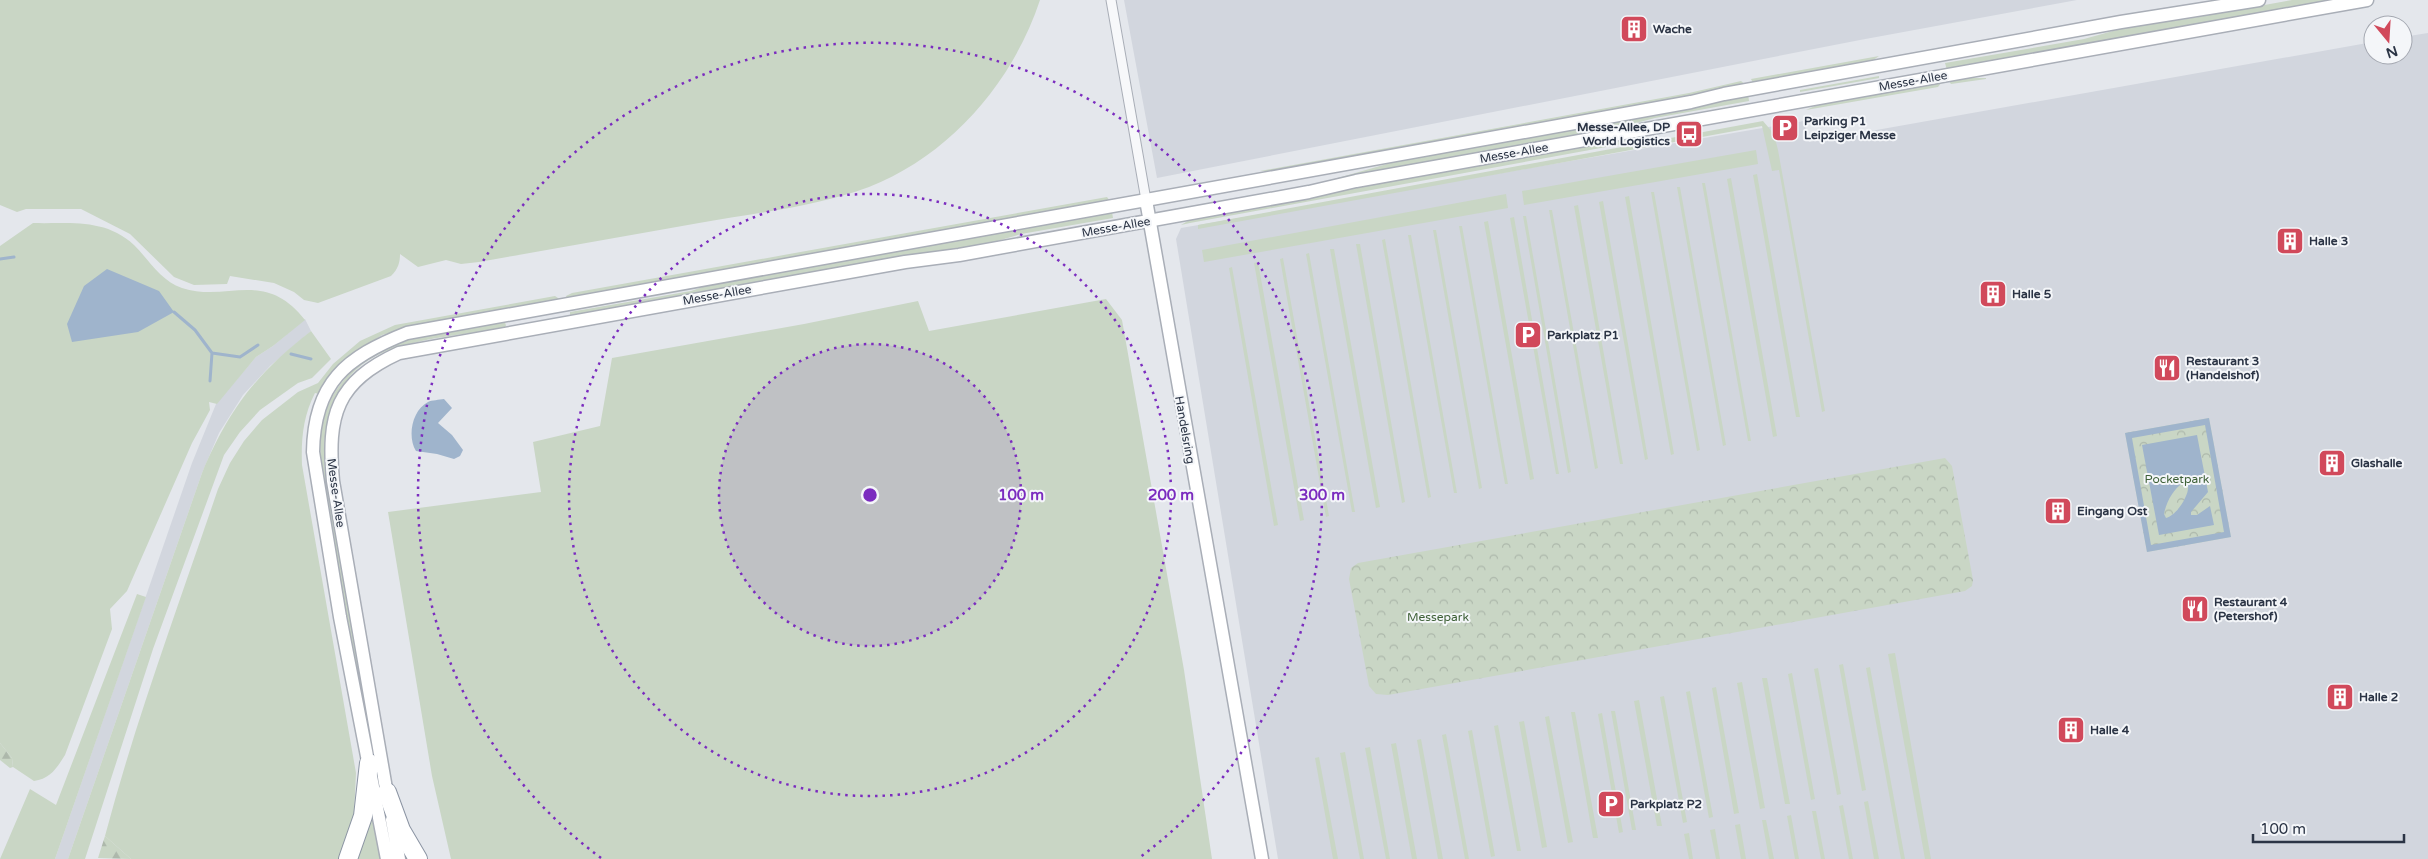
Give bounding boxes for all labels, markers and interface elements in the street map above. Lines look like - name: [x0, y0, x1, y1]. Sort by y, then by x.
- building icon: Wache: [1619, 14, 1649, 44]
- north arrow: [2363, 15, 2413, 65]
- place label: Wache: [1653, 22, 1692, 36]
- text: N: [2384, 42, 2400, 62]
- street label: Messe-Allee: [1877, 68, 1949, 94]
- parking icon: Parking P1 Leipziger Messe: [1770, 113, 1800, 143]
- place label: Parking P1 Leipziger Messe: [1804, 114, 1896, 143]
- bus stop icon: Messe-Allee, DP World Logistics: [1674, 119, 1704, 149]
- place label: Messe-Allee, DP World Logistics: [1577, 120, 1670, 149]
- street label: Messe-Allee: [1478, 140, 1550, 166]
- street label: Messe-Allee: [1080, 214, 1152, 240]
- building icon: Halle 3: [2275, 226, 2305, 256]
- place label: Halle 3: [2309, 234, 2348, 248]
- building icon: Halle 5: [1978, 279, 2008, 309]
- street label: Messe-Allee: [681, 282, 753, 308]
- place label: Halle 5: [2012, 287, 2052, 301]
- parking icon: Parkplatz P1: [1513, 320, 1543, 350]
- place label: Parkplatz P1: [1547, 328, 1619, 343]
- restaurant icon: Restaurant 3 (Handelshof): [2152, 353, 2182, 383]
- place label: Restaurant 3 (Handelshof): [2186, 354, 2260, 382]
- street label: Handelsring: [1172, 395, 1198, 465]
- building icon: Glashalle: [2317, 448, 2347, 478]
- place label: Glashalle: [2351, 456, 2403, 470]
- street label: Messe-Allee: [324, 458, 348, 529]
- park label: Pocketpark: [2145, 472, 2210, 486]
- centre of rings: [861, 486, 879, 504]
- text: 100 m: [998, 486, 1044, 504]
- text: 200 m: [1148, 486, 1194, 504]
- text: 300 m: [1299, 486, 1345, 504]
- building icon: Eingang Ost: [2043, 496, 2073, 526]
- place label: Eingang Ost: [2077, 504, 2148, 519]
- restaurant icon: Restaurant 4 (Petershof): [2180, 594, 2210, 624]
- place label: Restaurant 4 (Petershof): [2214, 595, 2288, 623]
- park label: Messepark: [1407, 610, 1469, 624]
- building icon: Halle 2: [2325, 682, 2355, 712]
- place label: Halle 2: [2359, 690, 2398, 704]
- building icon: Halle 4: [2056, 715, 2086, 745]
- place label: Halle 4: [2090, 723, 2130, 737]
- parking icon: Parkplatz P2: [1596, 789, 1626, 819]
- place label: Parkplatz P2: [1630, 797, 1702, 812]
- scale bar: [2253, 812, 2404, 844]
- text: 100 m: [2260, 820, 2306, 838]

